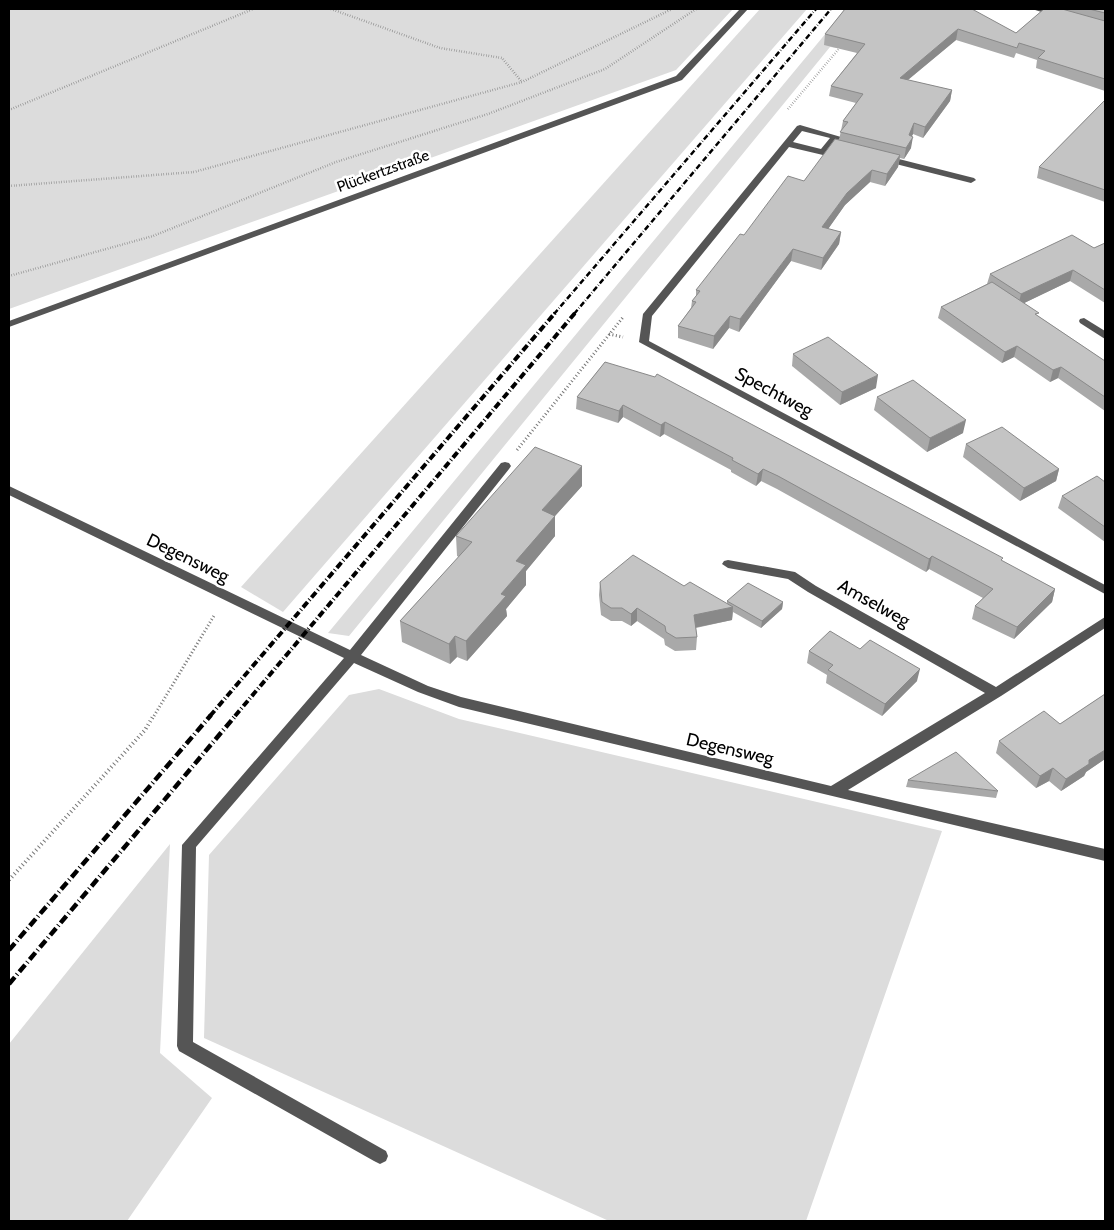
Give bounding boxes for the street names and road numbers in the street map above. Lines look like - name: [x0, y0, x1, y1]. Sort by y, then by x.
- street label: Plückertzstraße: [334, 146, 432, 196]
- street label: Spechtweg: [731, 362, 817, 422]
- street label: Degensweg: [143, 529, 234, 588]
- street label: Amselweg: [834, 574, 915, 632]
- street label: Degensweg: [684, 728, 777, 770]

